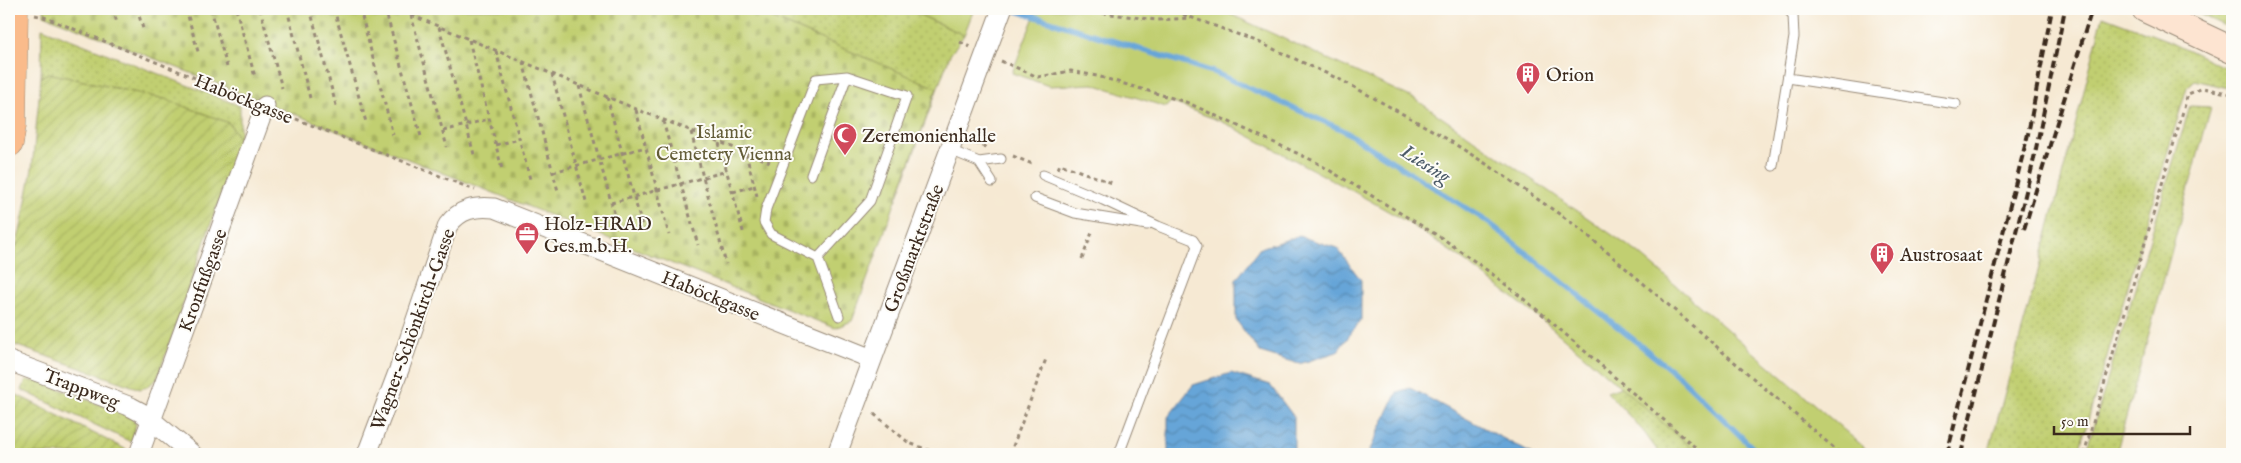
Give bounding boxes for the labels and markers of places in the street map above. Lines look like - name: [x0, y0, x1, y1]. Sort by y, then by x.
- building icon: Orion: [1515, 61, 1541, 95]
- place label: Orion: [1546, 64, 1594, 88]
- mosque icon: Zeremonienhalle: [832, 122, 858, 156]
- place label: Zeremonienhalle: [862, 125, 996, 149]
- place label: Holz-HRAD Ges.m.b.H.: [544, 213, 652, 259]
- office icon: Holz-HRAD Ges.m.b.H.: [514, 221, 540, 255]
- building icon: Austrosaat: [1869, 241, 1895, 275]
- place label: Austrosaat: [1899, 244, 1983, 268]

